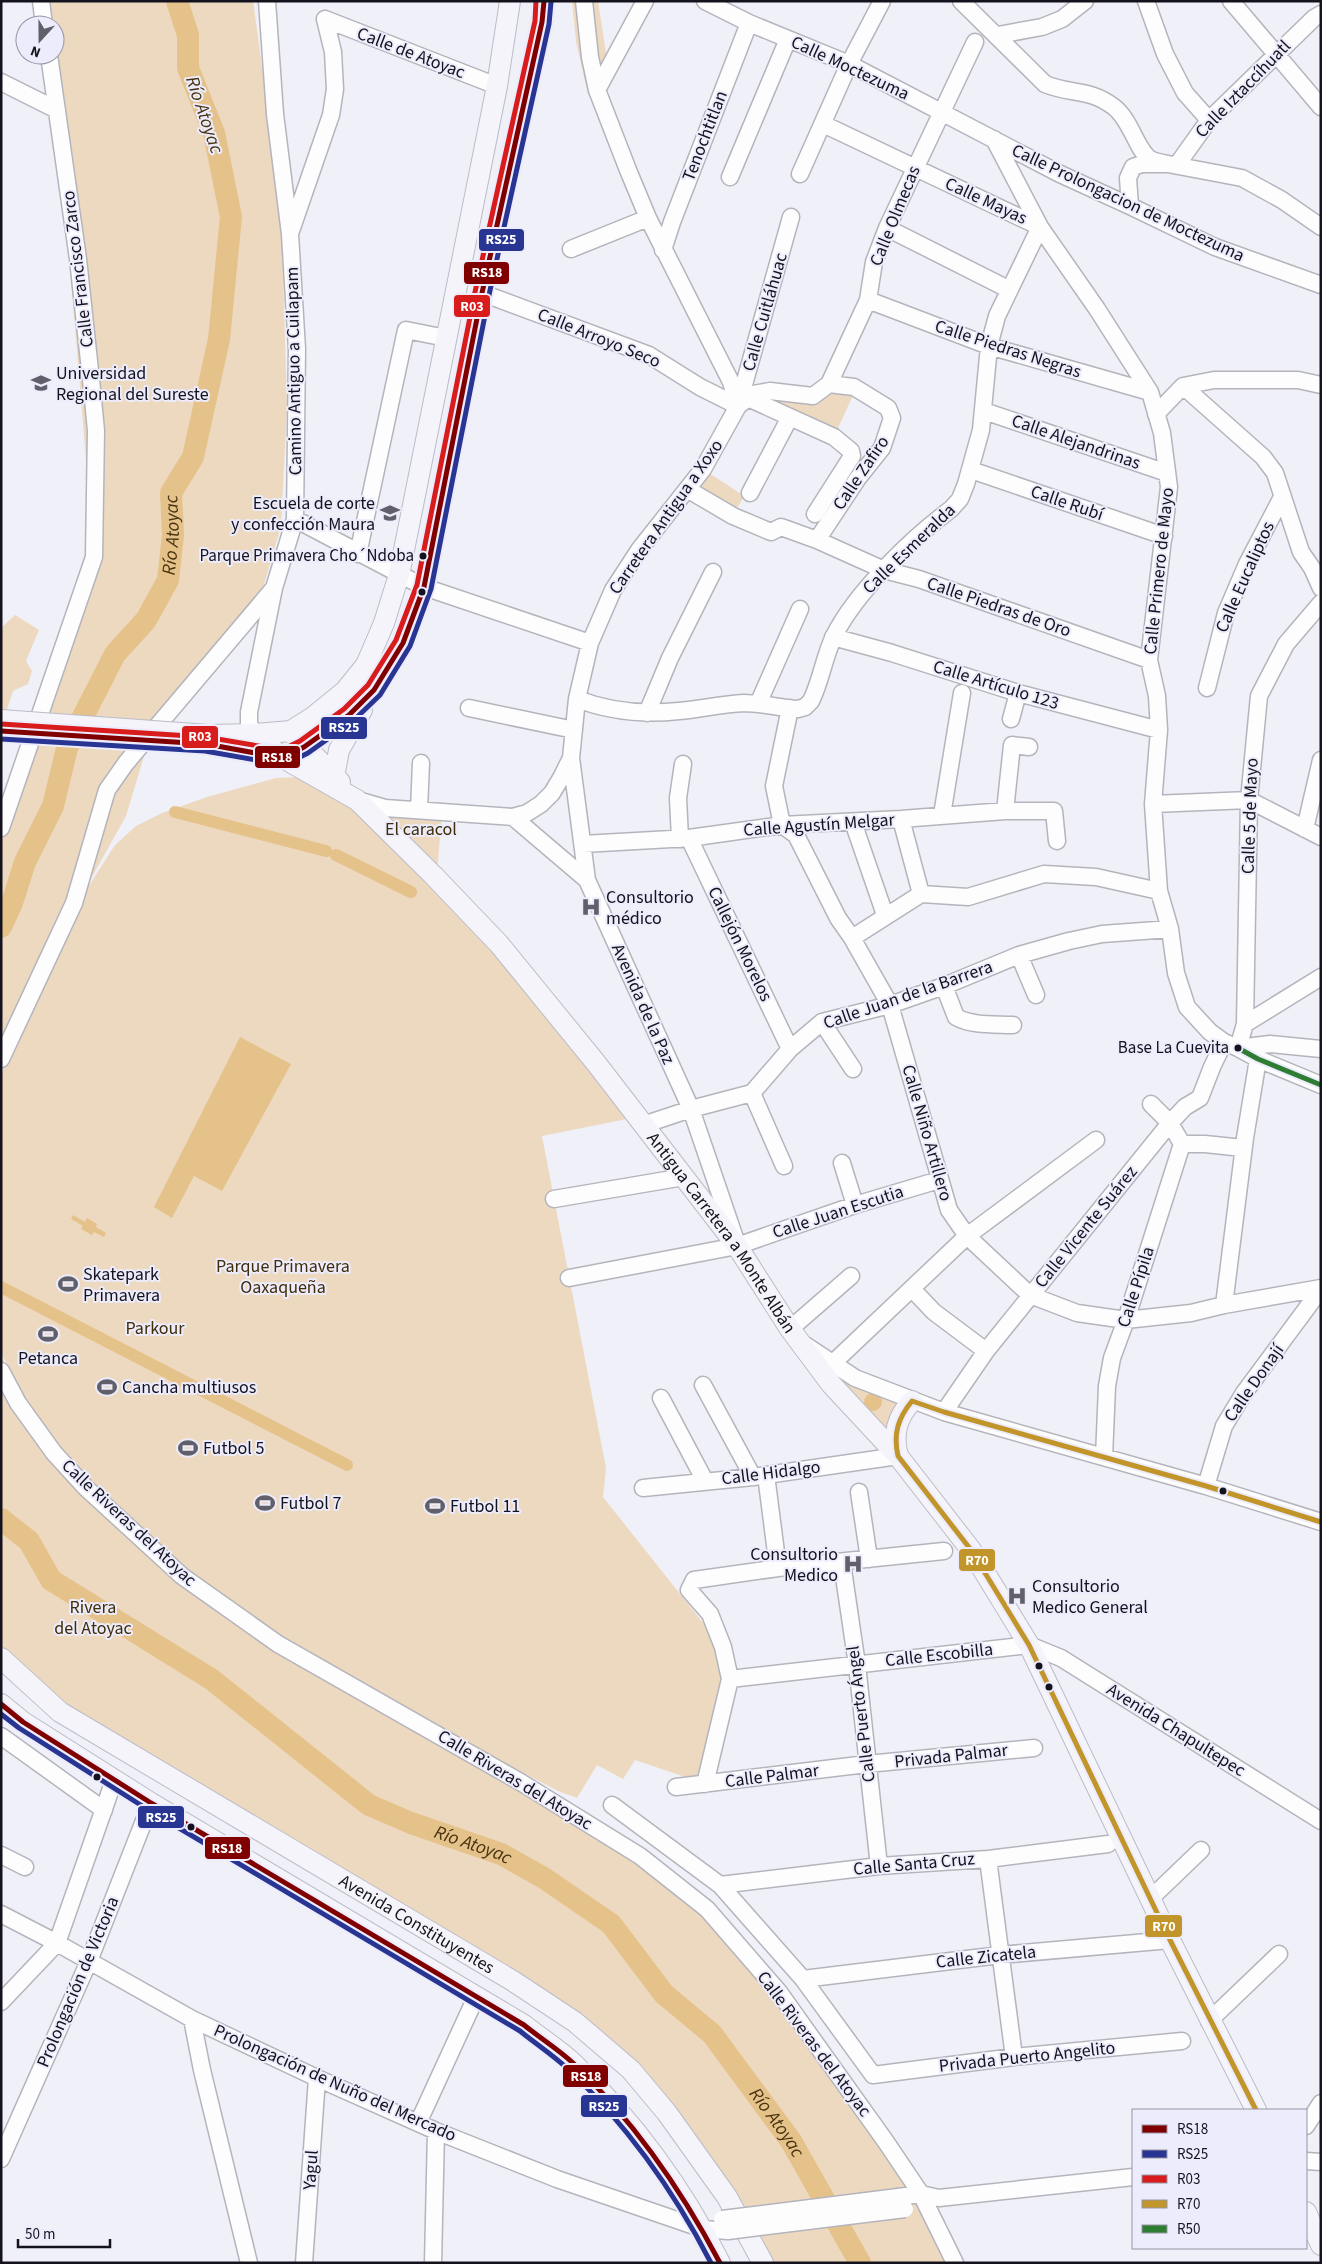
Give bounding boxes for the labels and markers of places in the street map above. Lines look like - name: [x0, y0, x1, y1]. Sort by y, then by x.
- place label: Universidad Regional del Sureste: [56, 361, 209, 407]
- school or university icon: Universidad Regional del Sureste: [30, 372, 52, 394]
- place label: Escuela de corte y confección Maura: [231, 491, 375, 537]
- school or university icon: Escuela de corte y confección Maura: [379, 502, 401, 524]
- place label: Parque Primavera Cho´Ndoba: [199, 544, 414, 568]
- marker: Parque Primavera Cho´Ndoba: [418, 551, 428, 561]
- unlabelled marker: [417, 587, 427, 597]
- place label: Consultorio médico: [606, 885, 694, 931]
- hospital icon: Consultorio médico: [580, 896, 602, 918]
- place label: Base La Cuevita: [1118, 1036, 1229, 1060]
- marker: Base La Cuevita: [1233, 1043, 1243, 1053]
- place label: Skatepark Primavera: [83, 1262, 160, 1308]
- sports icon: Skatepark Primavera: [57, 1273, 79, 1295]
- sports icon: Petanca: [37, 1323, 59, 1345]
- place label: Petanca: [18, 1346, 78, 1371]
- place label: Cancha multiusos: [122, 1375, 256, 1400]
- sports icon: Cancha multiusos: [96, 1376, 118, 1398]
- place label: Futbol 5: [203, 1436, 264, 1461]
- sports icon: Futbol 5: [177, 1437, 199, 1459]
- unlabelled marker: [1218, 1486, 1228, 1496]
- place label: Futbol 7: [280, 1491, 341, 1516]
- sports icon: Futbol 7: [254, 1492, 276, 1514]
- place label: Futbol 11: [450, 1494, 520, 1519]
- sports icon: Futbol 11: [424, 1495, 446, 1517]
- place label: Consultorio Medico: [750, 1542, 838, 1588]
- hospital icon: Consultorio Medico: [842, 1553, 864, 1575]
- place label: Consultorio Medico General: [1032, 1574, 1148, 1620]
- hospital icon: Consultorio Medico General: [1006, 1585, 1028, 1607]
- unlabelled marker: [1034, 1661, 1044, 1671]
- unlabelled marker: [1044, 1682, 1054, 1692]
- unlabelled marker: [92, 1772, 102, 1782]
- unlabelled marker: [186, 1822, 196, 1832]

